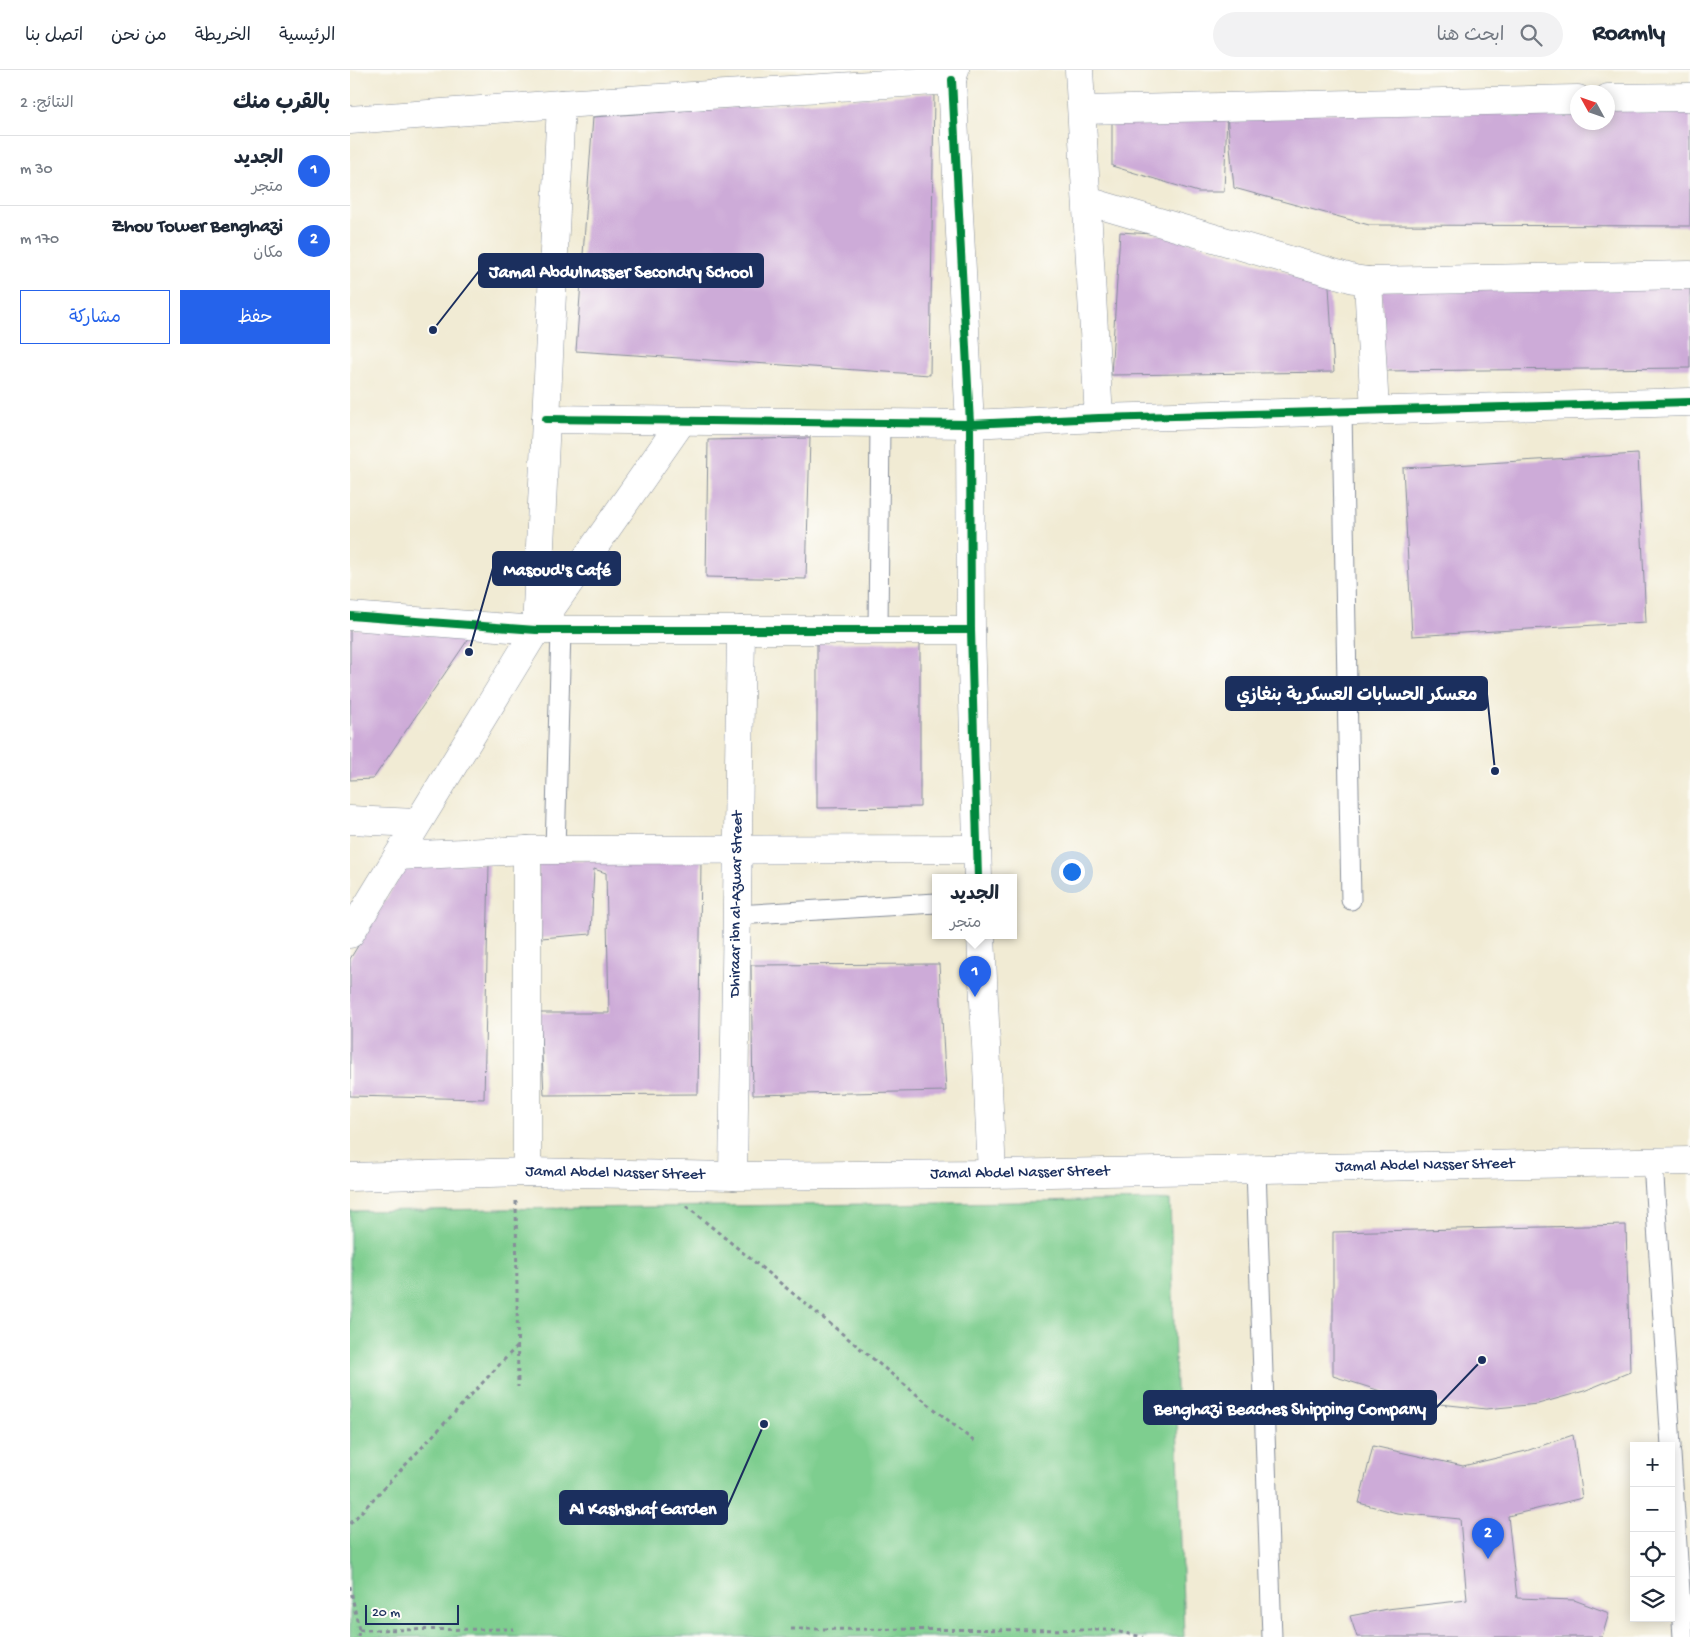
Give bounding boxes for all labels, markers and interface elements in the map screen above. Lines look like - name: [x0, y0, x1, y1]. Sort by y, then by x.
- search box: [1213, 12, 1563, 57]
- text: Roamly: [1593, 20, 1665, 49]
- icon: search: [1517, 21, 1545, 49]
- text: ابحث هنا: [1436, 25, 1505, 48]
- text: اتصل بنا: [25, 26, 83, 47]
- text: من نحن: [111, 26, 167, 47]
- text: الخريطة: [195, 26, 251, 47]
- text: الرئيسية: [279, 26, 335, 47]
- north arrow: [1570, 85, 1615, 130]
- text: بالقرب منك: [233, 92, 330, 117]
- text: النتائج: 2: [20, 95, 74, 114]
- text: الجديد: [234, 148, 283, 171]
- text: 30 m: [20, 161, 53, 180]
- text: 1: [311, 161, 317, 180]
- text: متجر: [252, 179, 283, 198]
- text: Zhou Tower Benghazi: [112, 216, 283, 239]
- text: 170 m: [20, 231, 59, 250]
- text: 2: [310, 231, 318, 250]
- text: مكان: [253, 245, 283, 264]
- callout: Jamal Abdulnasser Secondry School: [479, 254, 763, 287]
- text: Jamal Abdulnasser Secondry School: [488, 263, 753, 284]
- button: مشاركة: [20, 290, 170, 344]
- button: حفظ: [180, 290, 330, 344]
- callout: Masoud's Café: [493, 552, 620, 585]
- text: Masoud's Café: [503, 561, 611, 582]
- callout: معسكر الحسابات العسكرية بنغازي: [1226, 677, 1487, 710]
- text: معسكر الحسابات العسكرية بنغازي: [1236, 685, 1478, 708]
- street label: Dhiraar ibn al-Azwar Street: [726, 809, 748, 998]
- your location: [1059, 859, 1085, 885]
- popup: [932, 874, 1017, 939]
- text: الجديد: [950, 884, 999, 907]
- text: متجر: [950, 915, 981, 934]
- pin: 1: [959, 956, 991, 997]
- street label: Jamal Abdel Nasser Street: [1335, 1155, 1516, 1177]
- street label: Jamal Abdel Nasser Street: [525, 1162, 706, 1185]
- street label: Jamal Abdel Nasser Street: [930, 1162, 1111, 1184]
- callout: Benghazi Beaches Shipping Company: [1144, 1391, 1436, 1424]
- text: Benghazi Beaches Shipping Company: [1153, 1400, 1426, 1421]
- map controls: [1630, 1442, 1675, 1622]
- button: +: [1630, 1442, 1675, 1487]
- button: −: [1630, 1487, 1675, 1532]
- callout: Al Kashshaf Garden: [560, 1491, 727, 1524]
- text: Al Kashshaf Garden: [568, 1500, 717, 1521]
- pin: 2: [1472, 1518, 1504, 1559]
- button: locate: [1630, 1532, 1675, 1577]
- button: layers: [1630, 1577, 1675, 1622]
- scale bar: [365, 1602, 459, 1625]
- text: 20 m: [372, 1605, 400, 1622]

